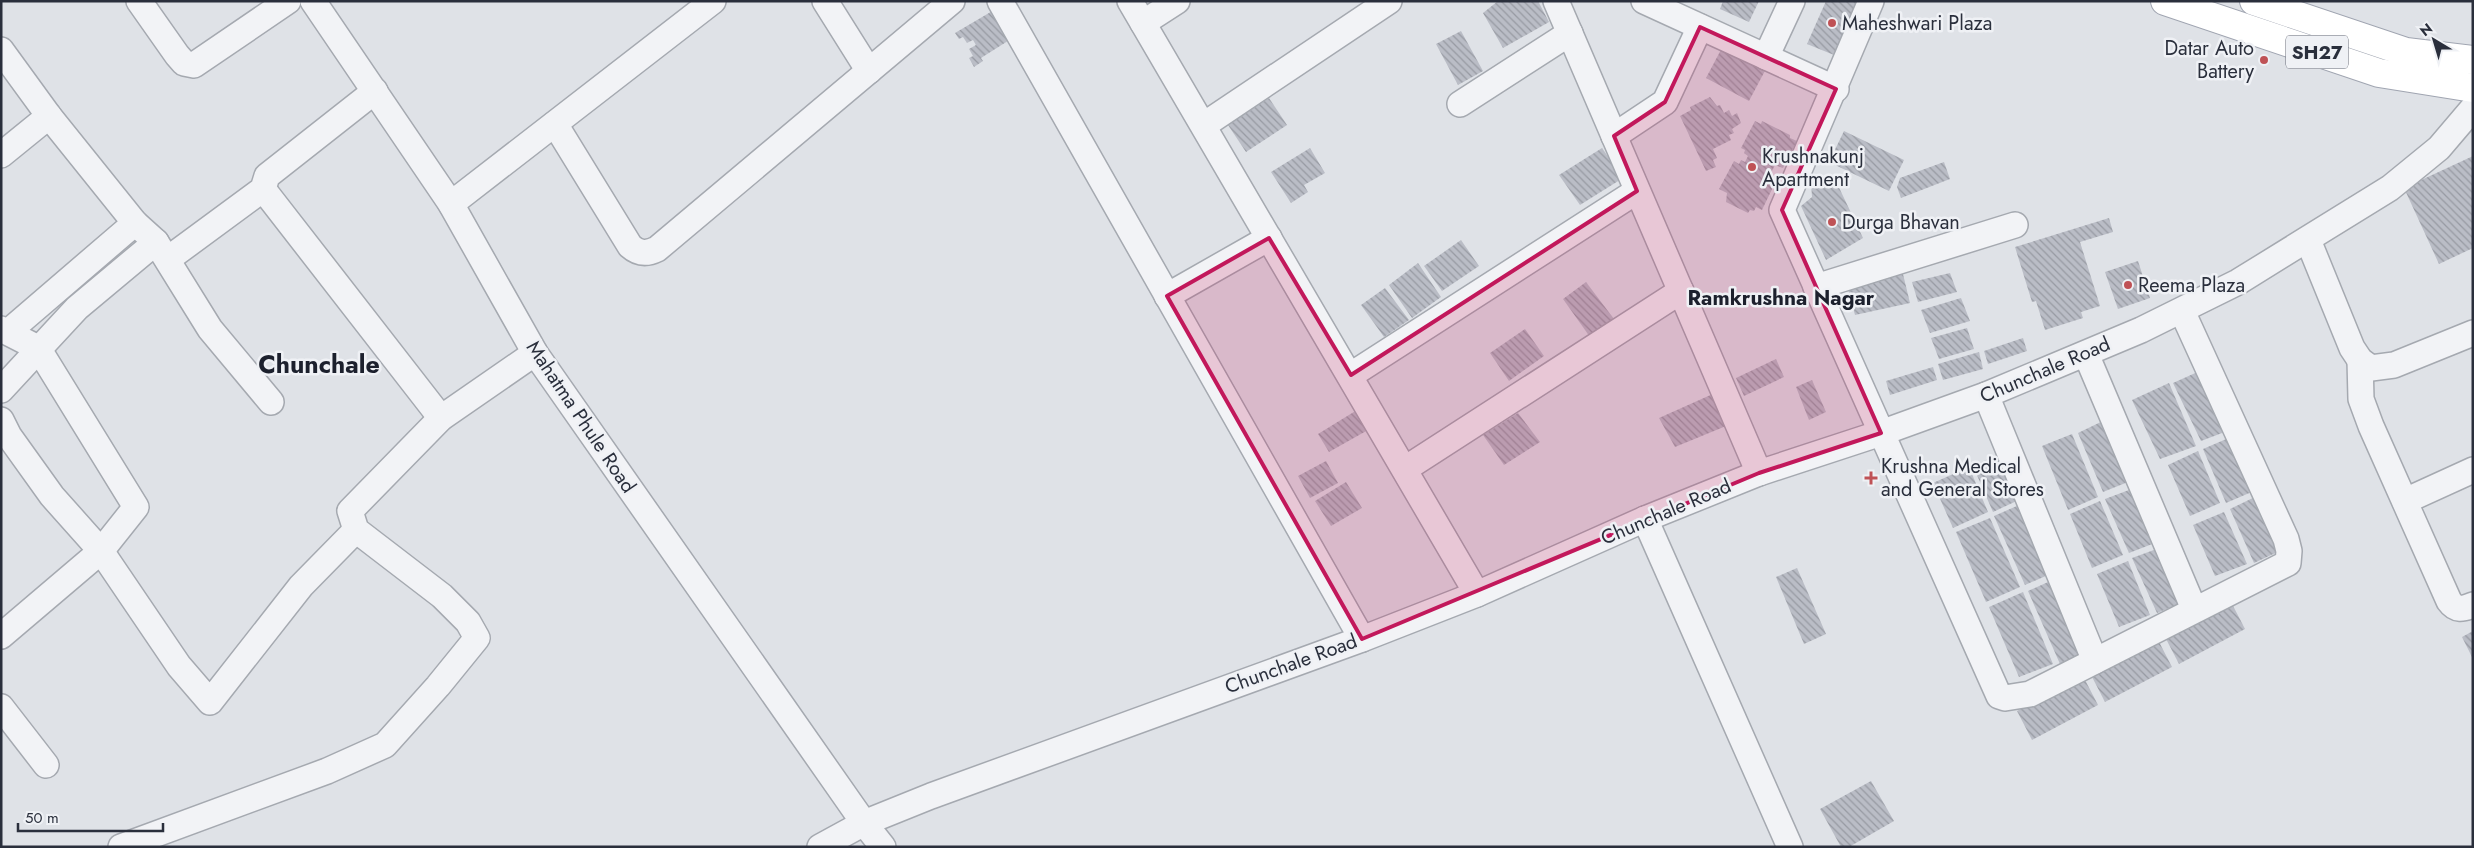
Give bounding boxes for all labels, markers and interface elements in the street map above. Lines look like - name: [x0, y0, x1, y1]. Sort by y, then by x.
- place label: Maheshwari Plaza: [1842, 9, 1992, 38]
- north arrow: [2409, 15, 2459, 65]
- marker: Maheshwari Plaza: [1826, 17, 1838, 29]
- text: N: [2415, 18, 2437, 41]
- place label: Datar Auto Battery: [2164, 34, 2254, 86]
- road number: SH27: [2286, 36, 2348, 68]
- marker: Datar Auto Battery: [2258, 54, 2270, 66]
- place label: Krushnakunj Apartment: [1762, 142, 1864, 194]
- marker: Krushnakunj Apartment: [1746, 161, 1758, 173]
- place label: Durga Bhavan: [1842, 208, 1960, 237]
- marker: Durga Bhavan: [1826, 216, 1838, 228]
- place label: Reema Plaza: [2138, 271, 2245, 300]
- marker: Reema Plaza: [2122, 279, 2134, 291]
- district label: Ramkrushna Nagar: [1688, 283, 1875, 313]
- street label: Chunchale Road: [1975, 330, 2115, 410]
- street label: Mahatma Phule Road: [519, 335, 643, 499]
- district label: Chunchale: [258, 346, 380, 382]
- place label: Krushna Medical and General Stores: [1881, 452, 2044, 504]
- street label: Chunchale Road: [1596, 472, 1736, 552]
- marker: Krushna Medical and General Stores: [1865, 472, 1877, 484]
- street label: Chunchale Road: [1221, 627, 1361, 701]
- scale bar: [18, 800, 162, 832]
- text: 50 m: [25, 807, 59, 829]

